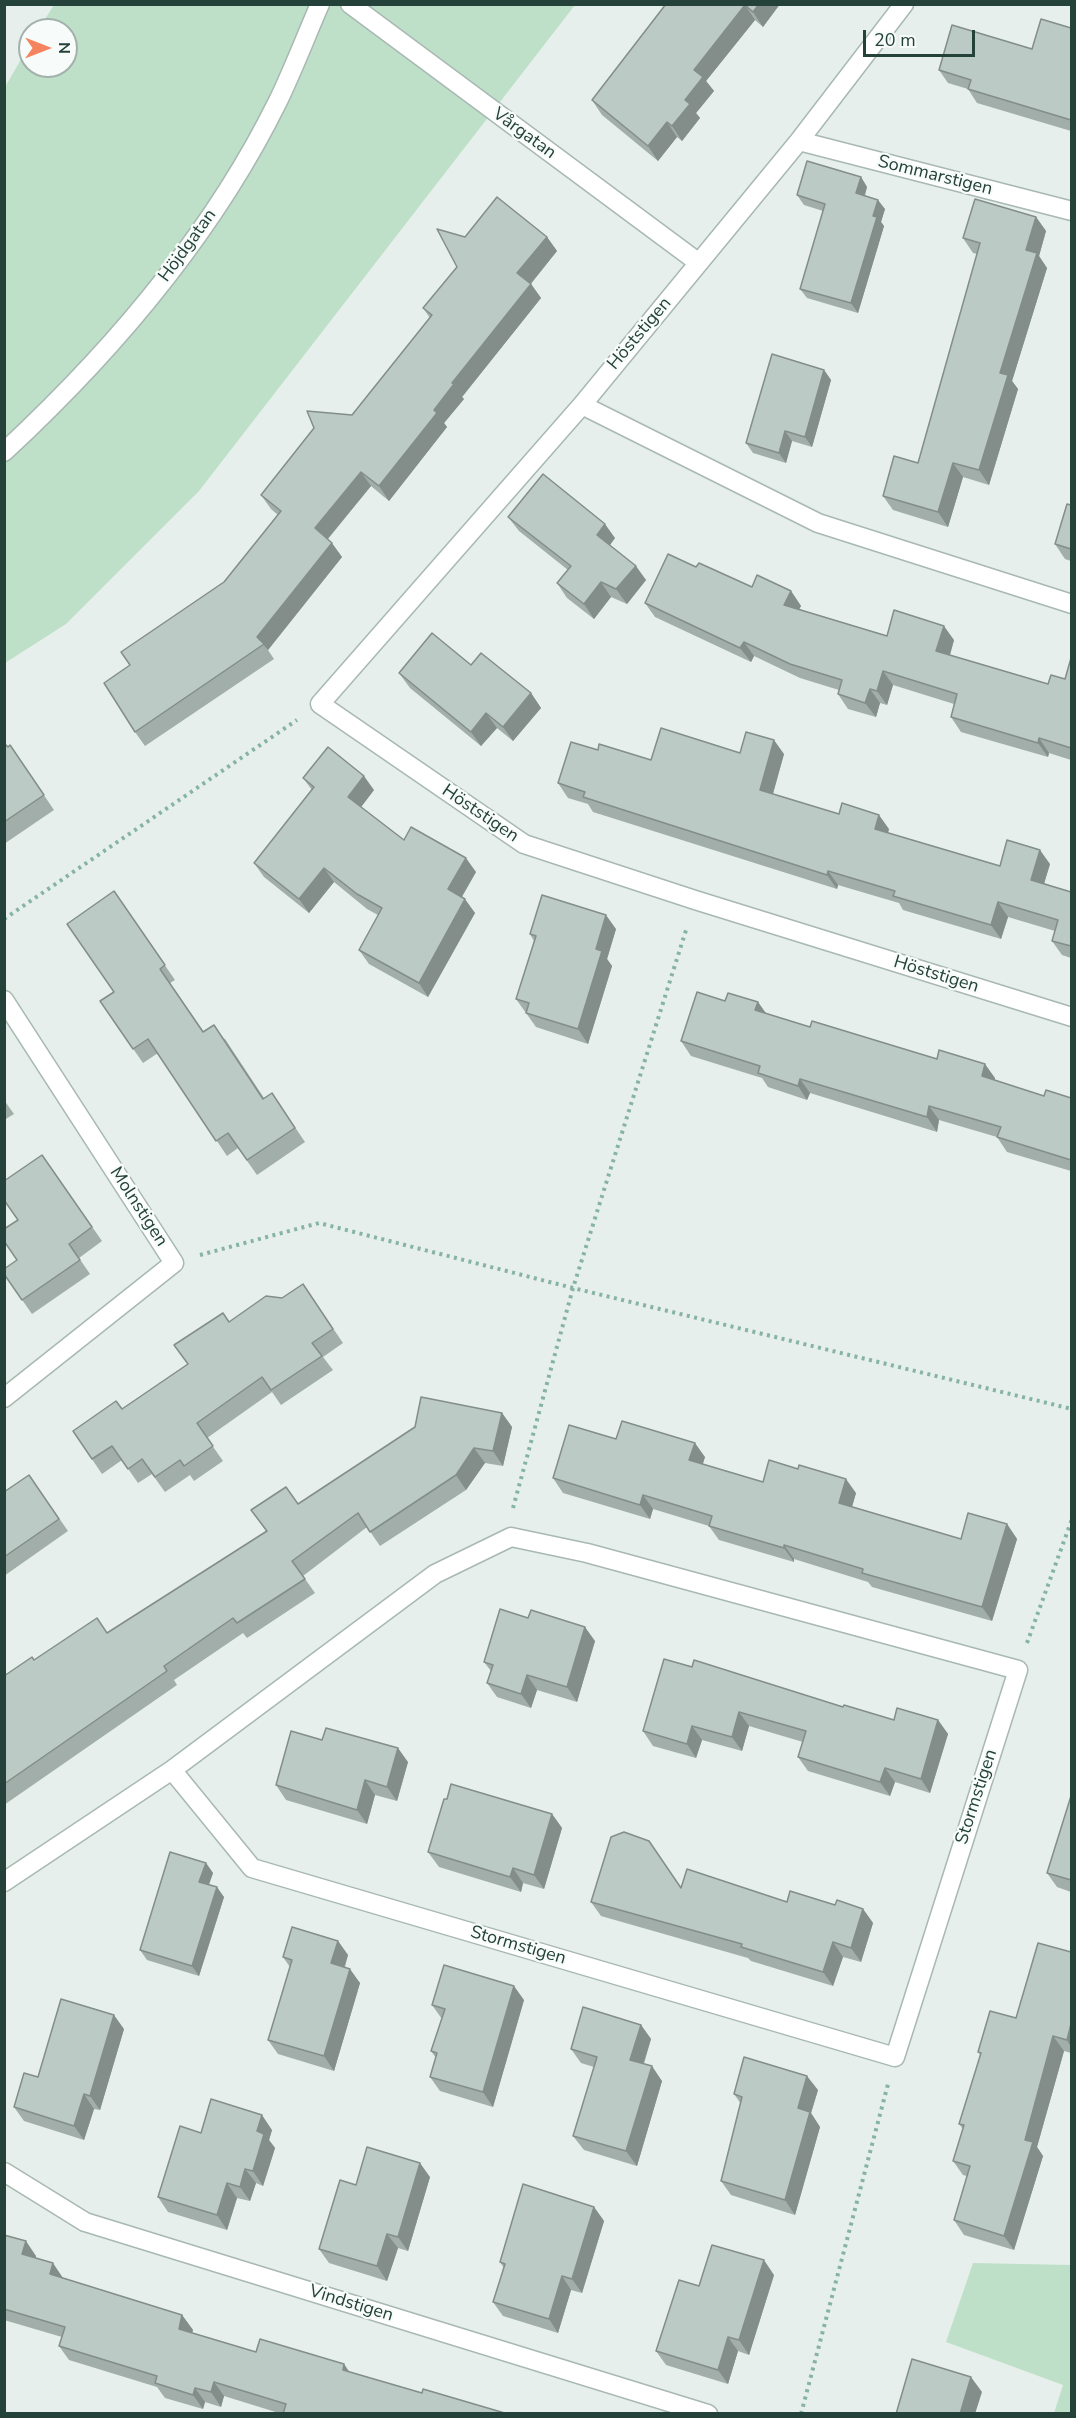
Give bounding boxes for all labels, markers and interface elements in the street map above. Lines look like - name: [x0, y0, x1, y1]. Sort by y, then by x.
- north arrow: [18, 18, 78, 78]
- scale bar: [866, 18, 978, 56]
- text: 20 m: [874, 28, 916, 52]
- text: N: [53, 42, 75, 54]
- street label: Vårgatan: [488, 104, 560, 164]
- street label: Sommarstigen: [876, 151, 994, 201]
- street label: Höjdgatan: [154, 205, 222, 287]
- street label: Höststigen: [603, 293, 677, 375]
- street label: Höststigen: [437, 780, 523, 848]
- street label: Höststigen: [891, 952, 981, 998]
- street label: Molnstigen: [104, 1163, 172, 1251]
- street label: Stormstigen: [952, 1747, 1002, 1847]
- street label: Stormstigen: [468, 1922, 568, 1970]
- street label: Vindstigen: [306, 2281, 396, 2327]

